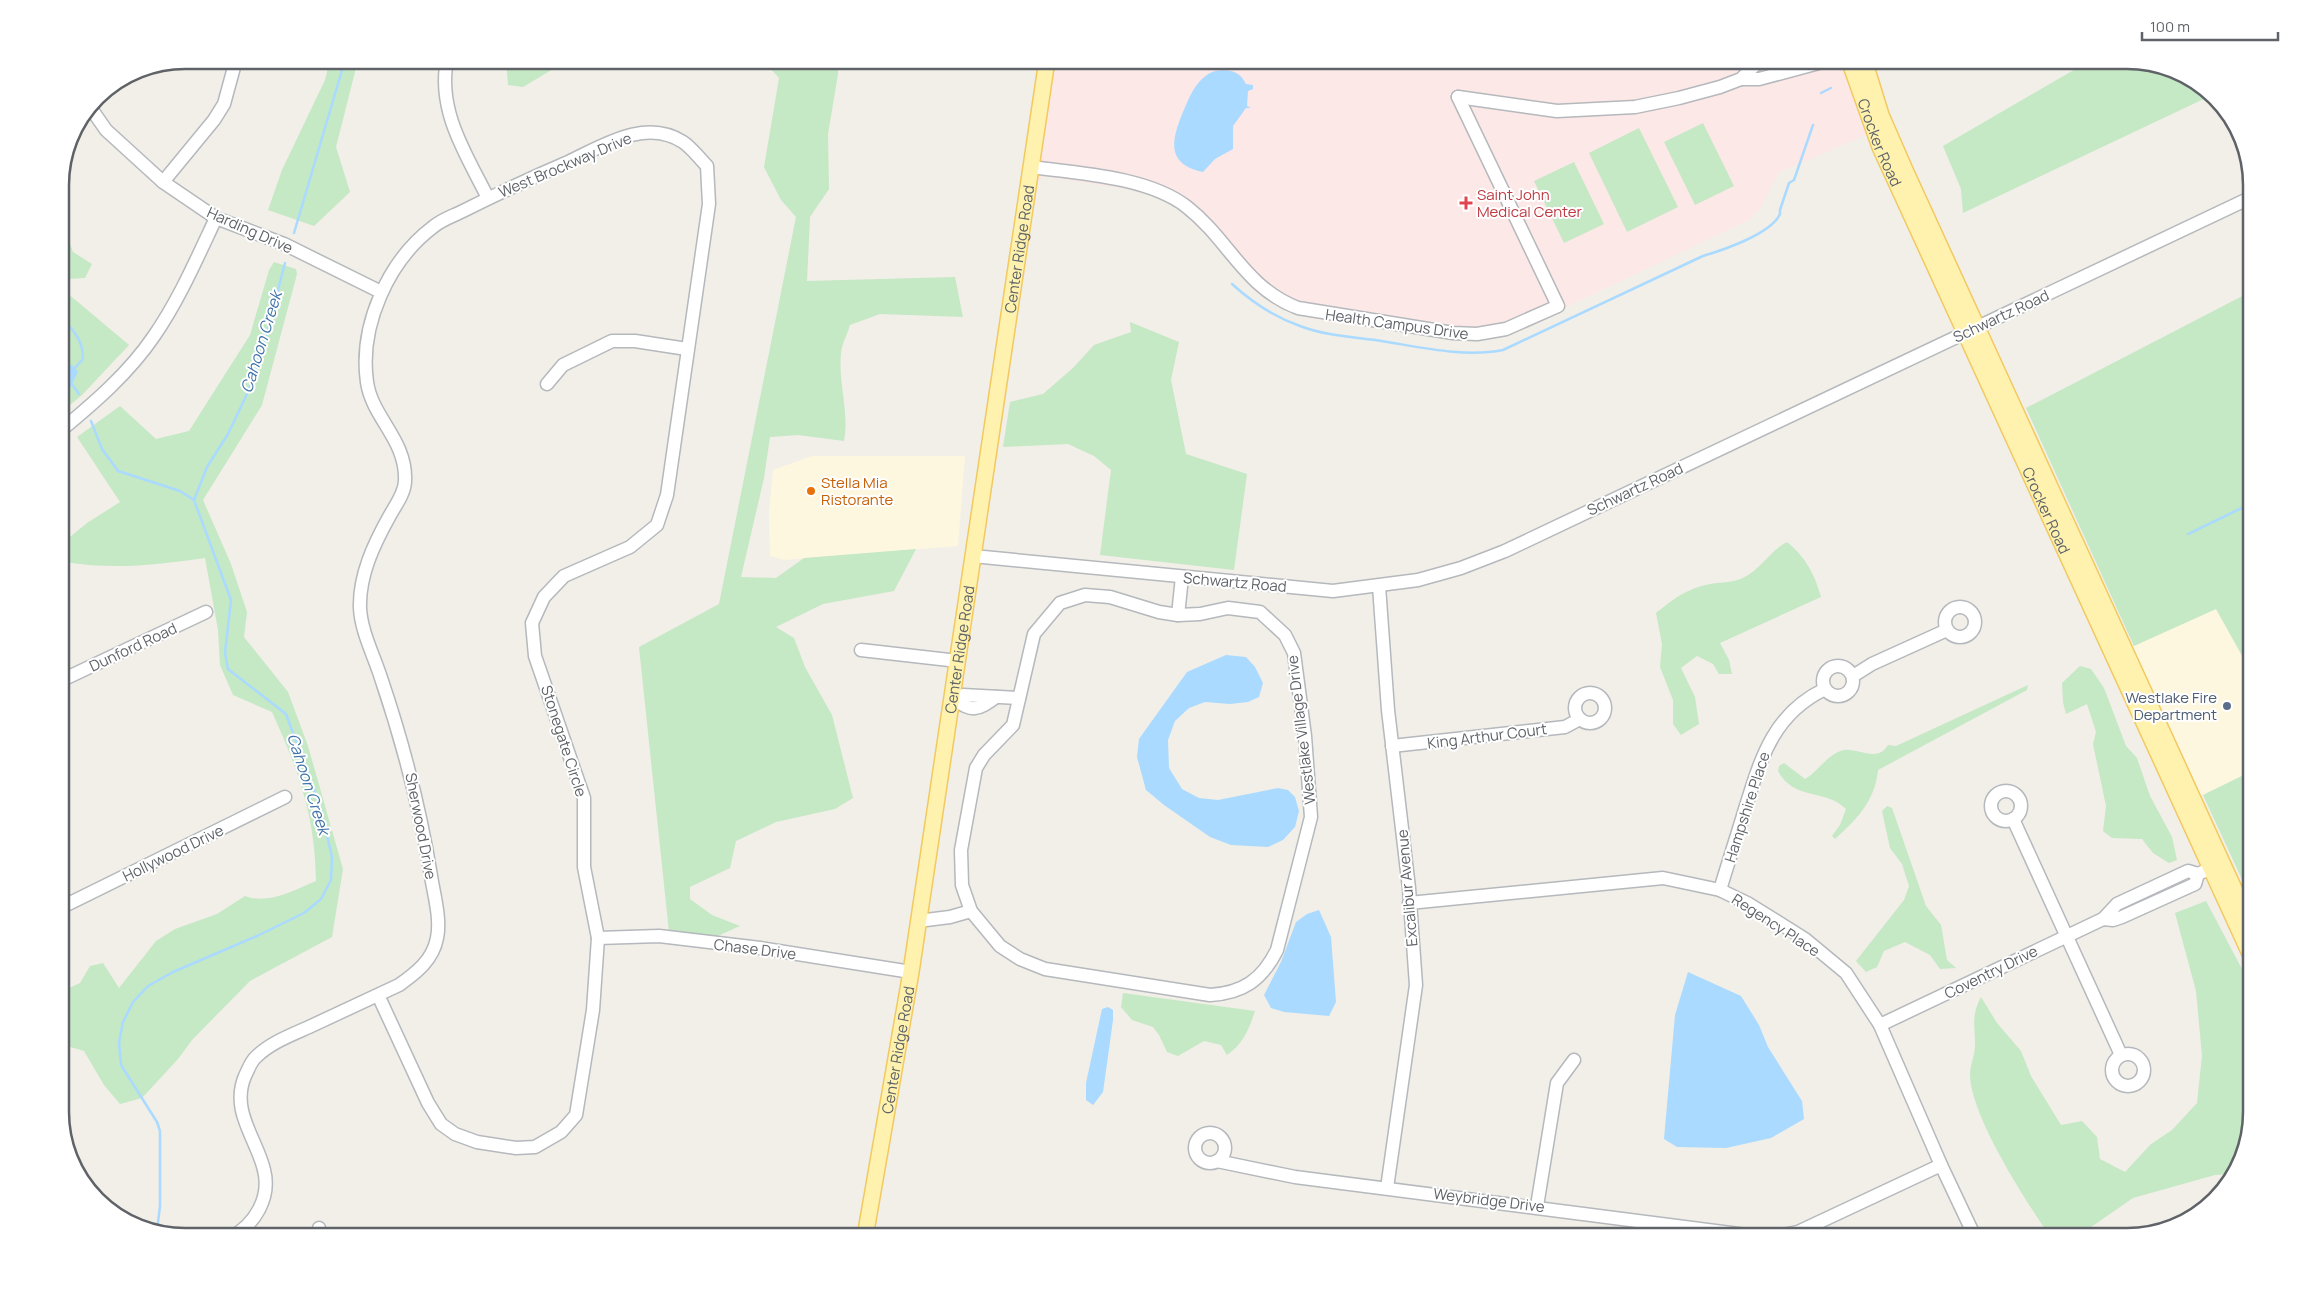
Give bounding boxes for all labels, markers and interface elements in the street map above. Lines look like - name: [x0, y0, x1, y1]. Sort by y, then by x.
- scale bar: [2142, 10, 2278, 42]
- text: 100 m: [2150, 16, 2190, 37]
- street label: Crocker Road: [1853, 95, 1907, 190]
- street label: West Brockway Drive: [495, 127, 635, 203]
- street label: Center Ridge Road: [999, 183, 1039, 314]
- place label: Saint John Medical Center: [1477, 184, 1583, 222]
- marker: Saint John Medical Center: [1459, 196, 1473, 210]
- street label: Harding Drive: [204, 202, 297, 258]
- street label: Schwartz Road: [1950, 285, 2052, 347]
- water label: Cahoon Creek: [235, 287, 287, 396]
- street label: Health Campus Drive: [1324, 304, 1470, 344]
- street label: Schwartz Road: [1584, 458, 1686, 520]
- street label: Crocker Road: [2018, 463, 2076, 557]
- place label: Stella Mia Ristorante: [821, 472, 893, 510]
- marker: Stella Mia Ristorante: [805, 485, 817, 497]
- street label: Schwartz Road: [1182, 567, 1288, 597]
- street label: Center Ridge Road: [939, 584, 979, 715]
- street label: Dunford Road: [86, 618, 180, 676]
- street label: Westlake Village Drive: [1281, 654, 1321, 806]
- street label: Stonegate Circle: [536, 683, 592, 800]
- place label: Westlake Fire Department: [2125, 687, 2217, 725]
- marker: Westlake Fire Department: [2221, 700, 2233, 712]
- street label: King Arthur Court: [1426, 718, 1548, 754]
- water label: Cahoon Creek: [282, 731, 336, 839]
- street label: Hampshire Place: [1719, 749, 1775, 865]
- street label: Sherwood Drive: [400, 771, 442, 881]
- street label: Hollywood Drive: [119, 819, 227, 887]
- street label: Excalibur Avenue: [1391, 828, 1423, 947]
- street label: Regency Place: [1728, 889, 1824, 961]
- street label: Chase Drive: [713, 934, 798, 964]
- street label: Coventry Drive: [1941, 940, 2041, 1004]
- street label: Center Ridge Road: [876, 984, 919, 1115]
- street label: Weybridge Drive: [1432, 1183, 1546, 1217]

